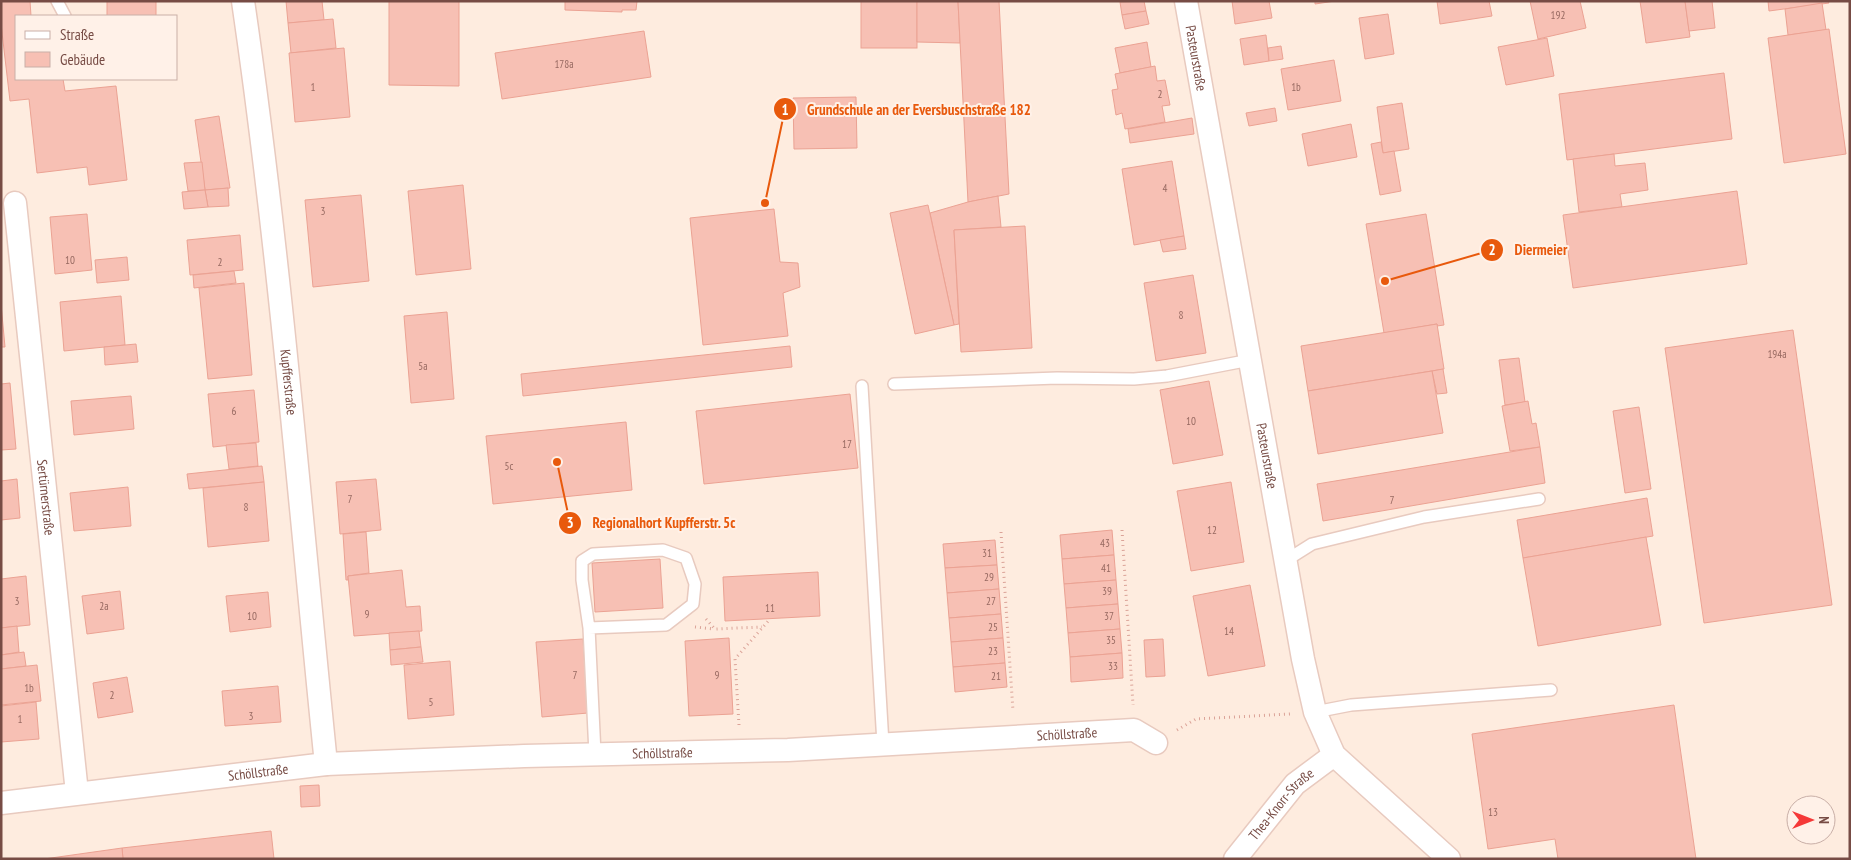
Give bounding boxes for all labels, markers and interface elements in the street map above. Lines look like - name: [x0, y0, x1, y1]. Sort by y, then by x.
- house number: 192: [1551, 8, 1565, 22]
- legend: [15, 15, 178, 80]
- street label: Pasteurstraße: [1181, 24, 1211, 93]
- text: Straße: [60, 25, 94, 44]
- text: Gebäude: [60, 50, 105, 69]
- house number: 178a: [554, 57, 574, 71]
- house number: 1: [311, 80, 316, 94]
- house number: 1b: [1291, 80, 1301, 94]
- house number: 2: [1158, 87, 1163, 101]
- callout: Grundschule an der Eversbuschstraße 182: [772, 94, 1041, 124]
- text: 1: [781, 100, 789, 119]
- text: Grundschule an der Eversbuschstraße 182: [807, 100, 1031, 119]
- house number: 4: [1163, 181, 1168, 195]
- house number: 3: [321, 204, 326, 218]
- callout: Diermeier: [1479, 235, 1577, 265]
- text: 2: [1488, 240, 1496, 259]
- text: Diermeier: [1515, 240, 1568, 259]
- house number: 10: [65, 253, 75, 267]
- house number: 2: [218, 255, 223, 269]
- house number: 8: [1179, 308, 1184, 322]
- house number: 194a: [1767, 347, 1787, 361]
- street label: Kupfferstraße: [276, 348, 301, 416]
- house number: 5a: [418, 359, 428, 373]
- house number: 6: [232, 404, 237, 418]
- house number: 10: [1186, 414, 1196, 428]
- street label: Pasteurstraße: [1252, 422, 1282, 490]
- house number: 17: [842, 437, 852, 451]
- street label: Sertürnerstraße: [33, 459, 59, 536]
- house number: 5c: [505, 459, 514, 473]
- house number: 7: [348, 492, 353, 506]
- house number: 7: [1390, 493, 1395, 507]
- house number: 8: [244, 500, 249, 514]
- callout: Regionalhort Kupfferstr. 5c: [558, 508, 746, 538]
- text: 3: [566, 513, 574, 532]
- text: Regionalhort Kupfferstr. 5c: [593, 513, 736, 532]
- house number: 12: [1207, 523, 1217, 537]
- house number: 43: [1100, 536, 1110, 550]
- house number: 31: [982, 546, 992, 560]
- house number: 41: [1101, 561, 1111, 575]
- house number: 29: [984, 570, 994, 584]
- house number: 39: [1102, 584, 1112, 598]
- house number: 3: [15, 594, 20, 608]
- house number: 27: [986, 594, 996, 608]
- house number: 2a: [99, 599, 109, 613]
- house number: 11: [765, 601, 775, 615]
- house number: 9: [365, 607, 370, 621]
- house number: 10: [247, 609, 257, 623]
- house number: 37: [1104, 609, 1114, 623]
- house number: 25: [988, 620, 998, 634]
- house number: 14: [1224, 624, 1234, 638]
- house number: 35: [1106, 633, 1116, 647]
- house number: 23: [988, 644, 998, 658]
- house number: 33: [1108, 659, 1118, 673]
- house number: 7: [573, 668, 578, 682]
- house number: 9: [715, 668, 720, 682]
- house number: 21: [991, 669, 1001, 683]
- house number: 1b: [24, 681, 34, 695]
- house number: 2: [110, 688, 115, 702]
- house number: 5: [429, 695, 434, 709]
- house number: 3: [249, 709, 254, 723]
- house number: 1: [18, 712, 23, 726]
- street label: Schöllstraße: [1036, 723, 1098, 745]
- street label: Schöllstraße: [632, 743, 693, 763]
- street label: Schöllstraße: [227, 760, 289, 785]
- street label: Thea-Knorr-Straße: [1245, 764, 1318, 844]
- north arrow: [1786, 795, 1836, 845]
- house number: 13: [1488, 805, 1498, 819]
- text: N: [1815, 816, 1833, 824]

